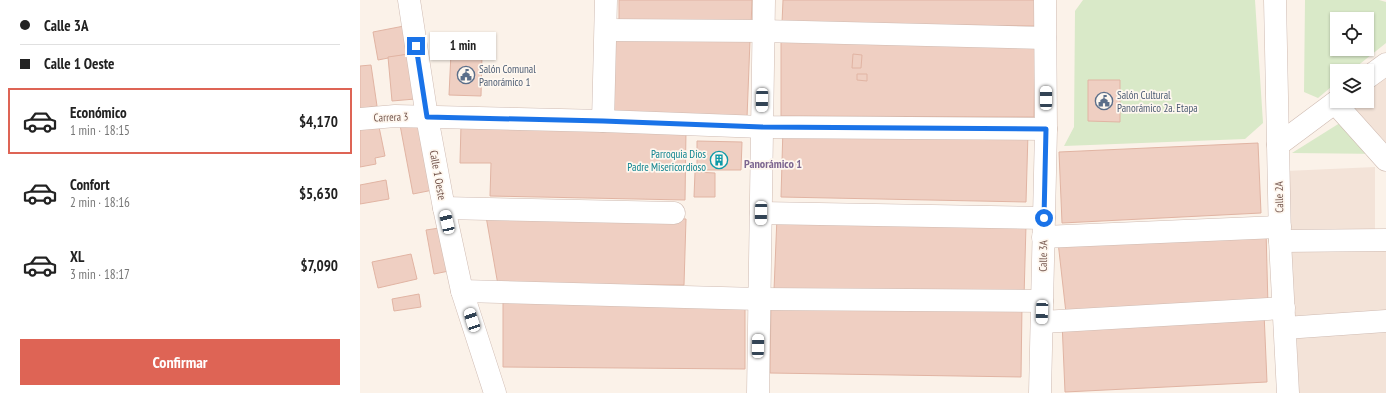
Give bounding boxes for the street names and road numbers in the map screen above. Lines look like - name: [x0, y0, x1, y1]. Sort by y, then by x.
- street label: Carrera 3: [373, 109, 409, 125]
- street label: Calle 1 Oeste: [427, 149, 449, 201]
- street label: Calle 2A: [1272, 180, 1286, 213]
- street label: Calle 3A: [1036, 239, 1050, 272]

